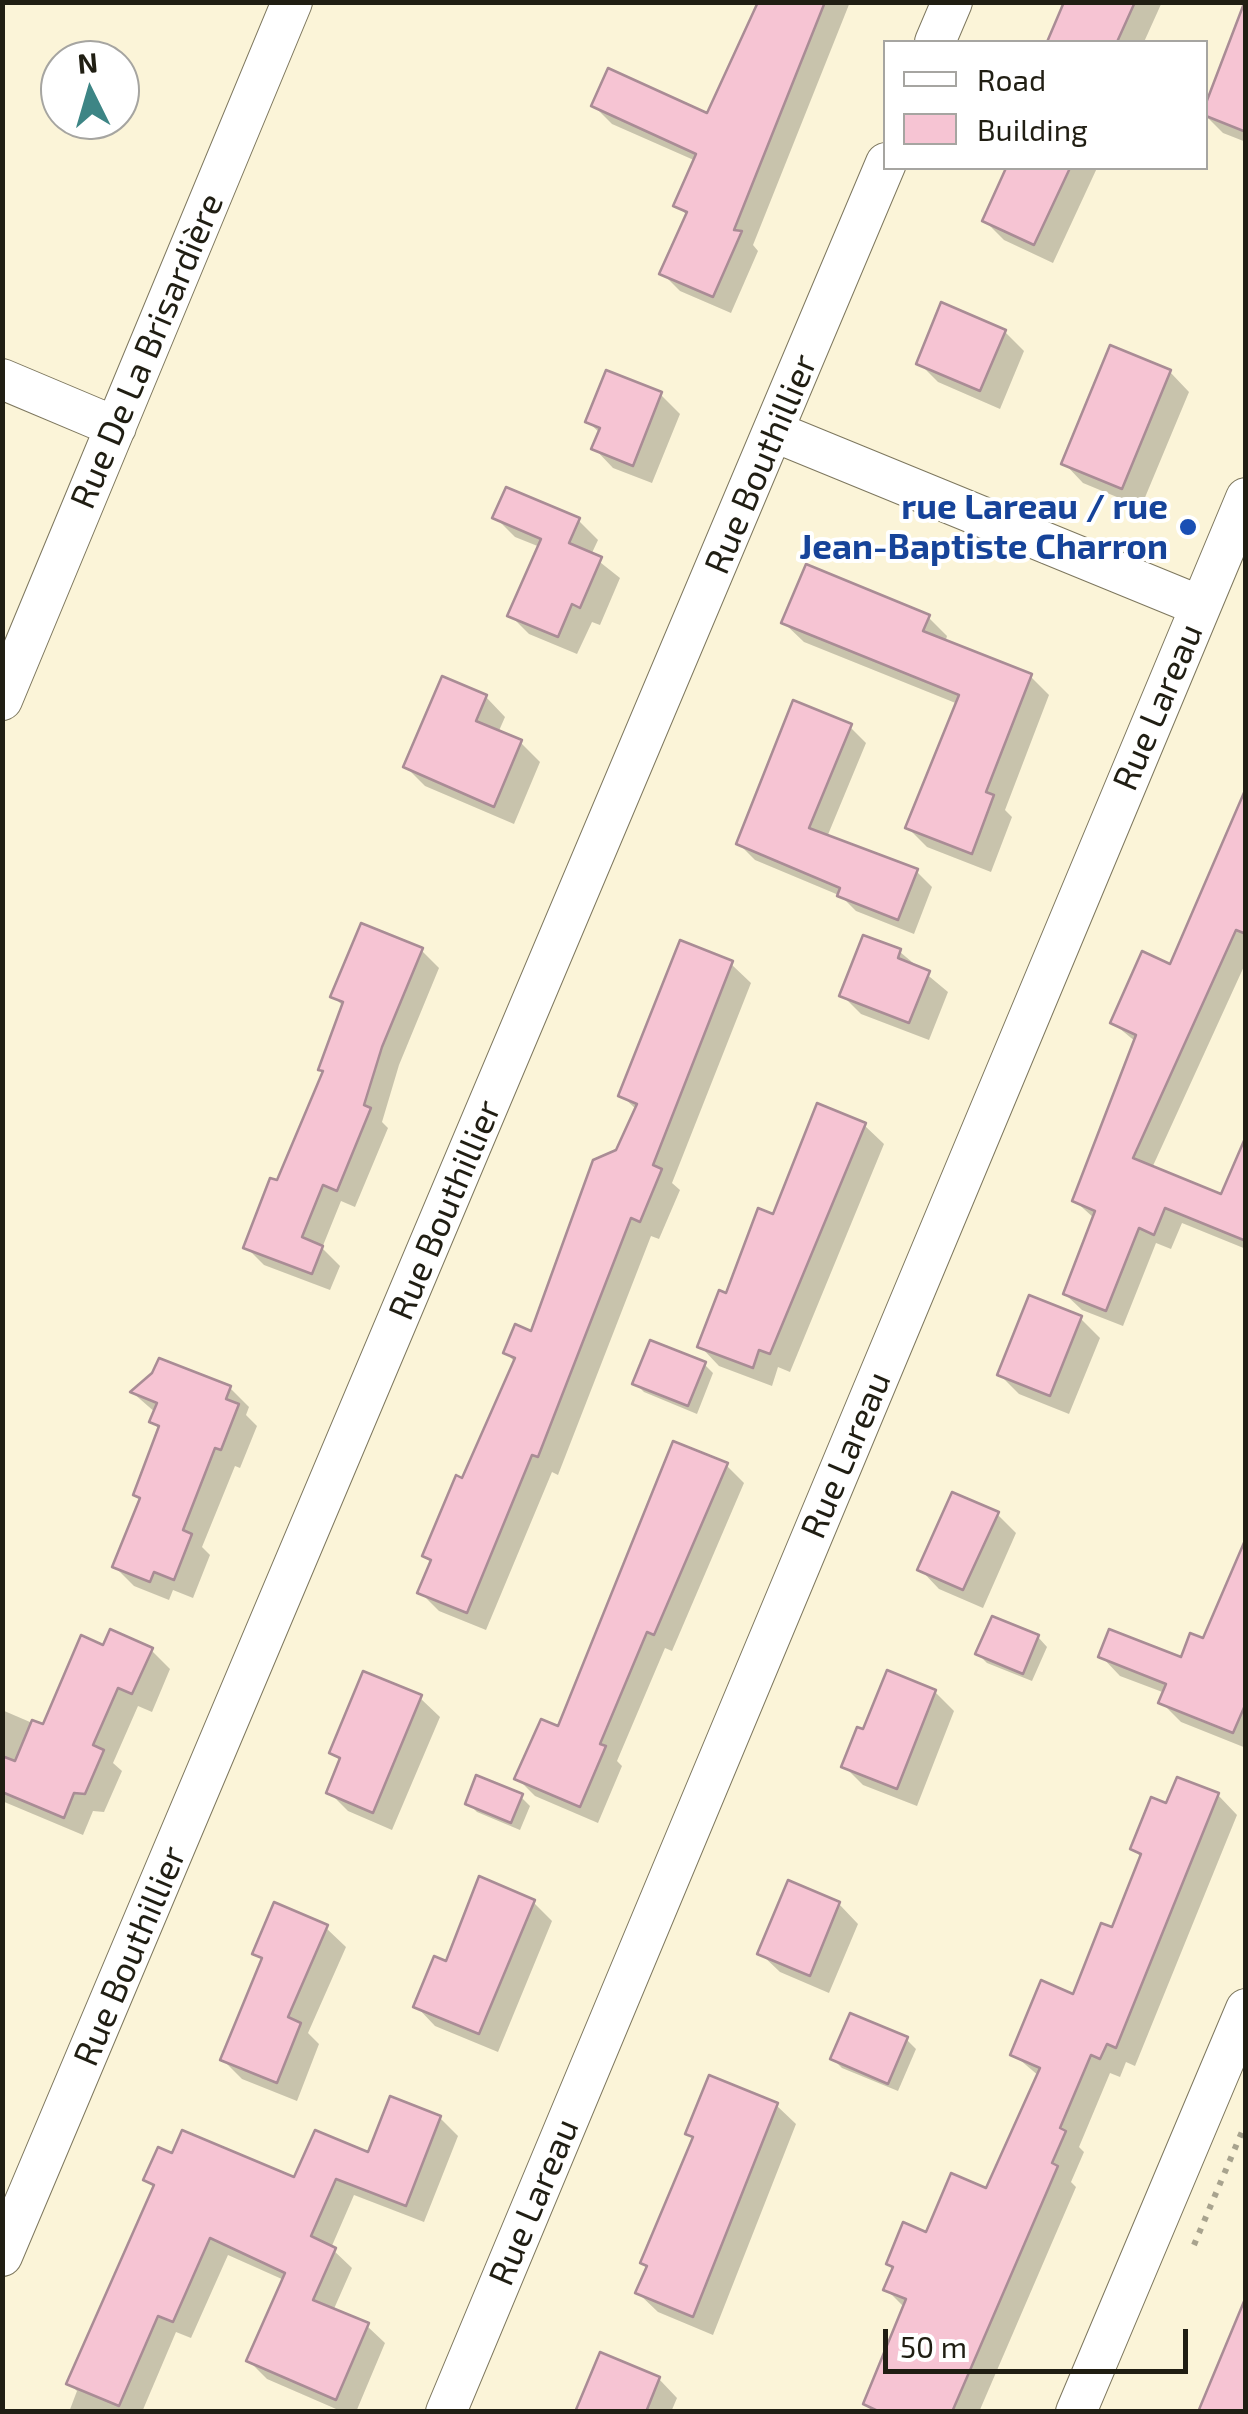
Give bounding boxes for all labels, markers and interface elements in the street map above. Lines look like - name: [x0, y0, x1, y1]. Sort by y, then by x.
- north arrow: [40, 40, 140, 140]
- legend: [883, 40, 1208, 170]
- text: N: [76, 44, 99, 80]
- text: Road: [977, 61, 1046, 97]
- text: Building: [977, 111, 1088, 147]
- street label: Rue De La Brisardière: [62, 187, 232, 515]
- street label: Rue Bouthillier: [696, 348, 826, 580]
- place label: rue Lareau / rue Jean-Baptiste Charron: [799, 486, 1168, 568]
- marker: rue Lareau / rue Jean-Baptiste Charron: [1177, 516, 1199, 538]
- street label: Rue Lareau: [1104, 617, 1212, 797]
- street label: Rue Bouthillier: [380, 1094, 510, 1326]
- street label: Rue Lareau: [792, 1365, 900, 1545]
- street label: Rue Bouthillier: [65, 1840, 195, 2072]
- street label: Rue Lareau: [480, 2112, 588, 2292]
- scale bar: [888, 2309, 1193, 2371]
- text: 50 m: [900, 2328, 967, 2364]

